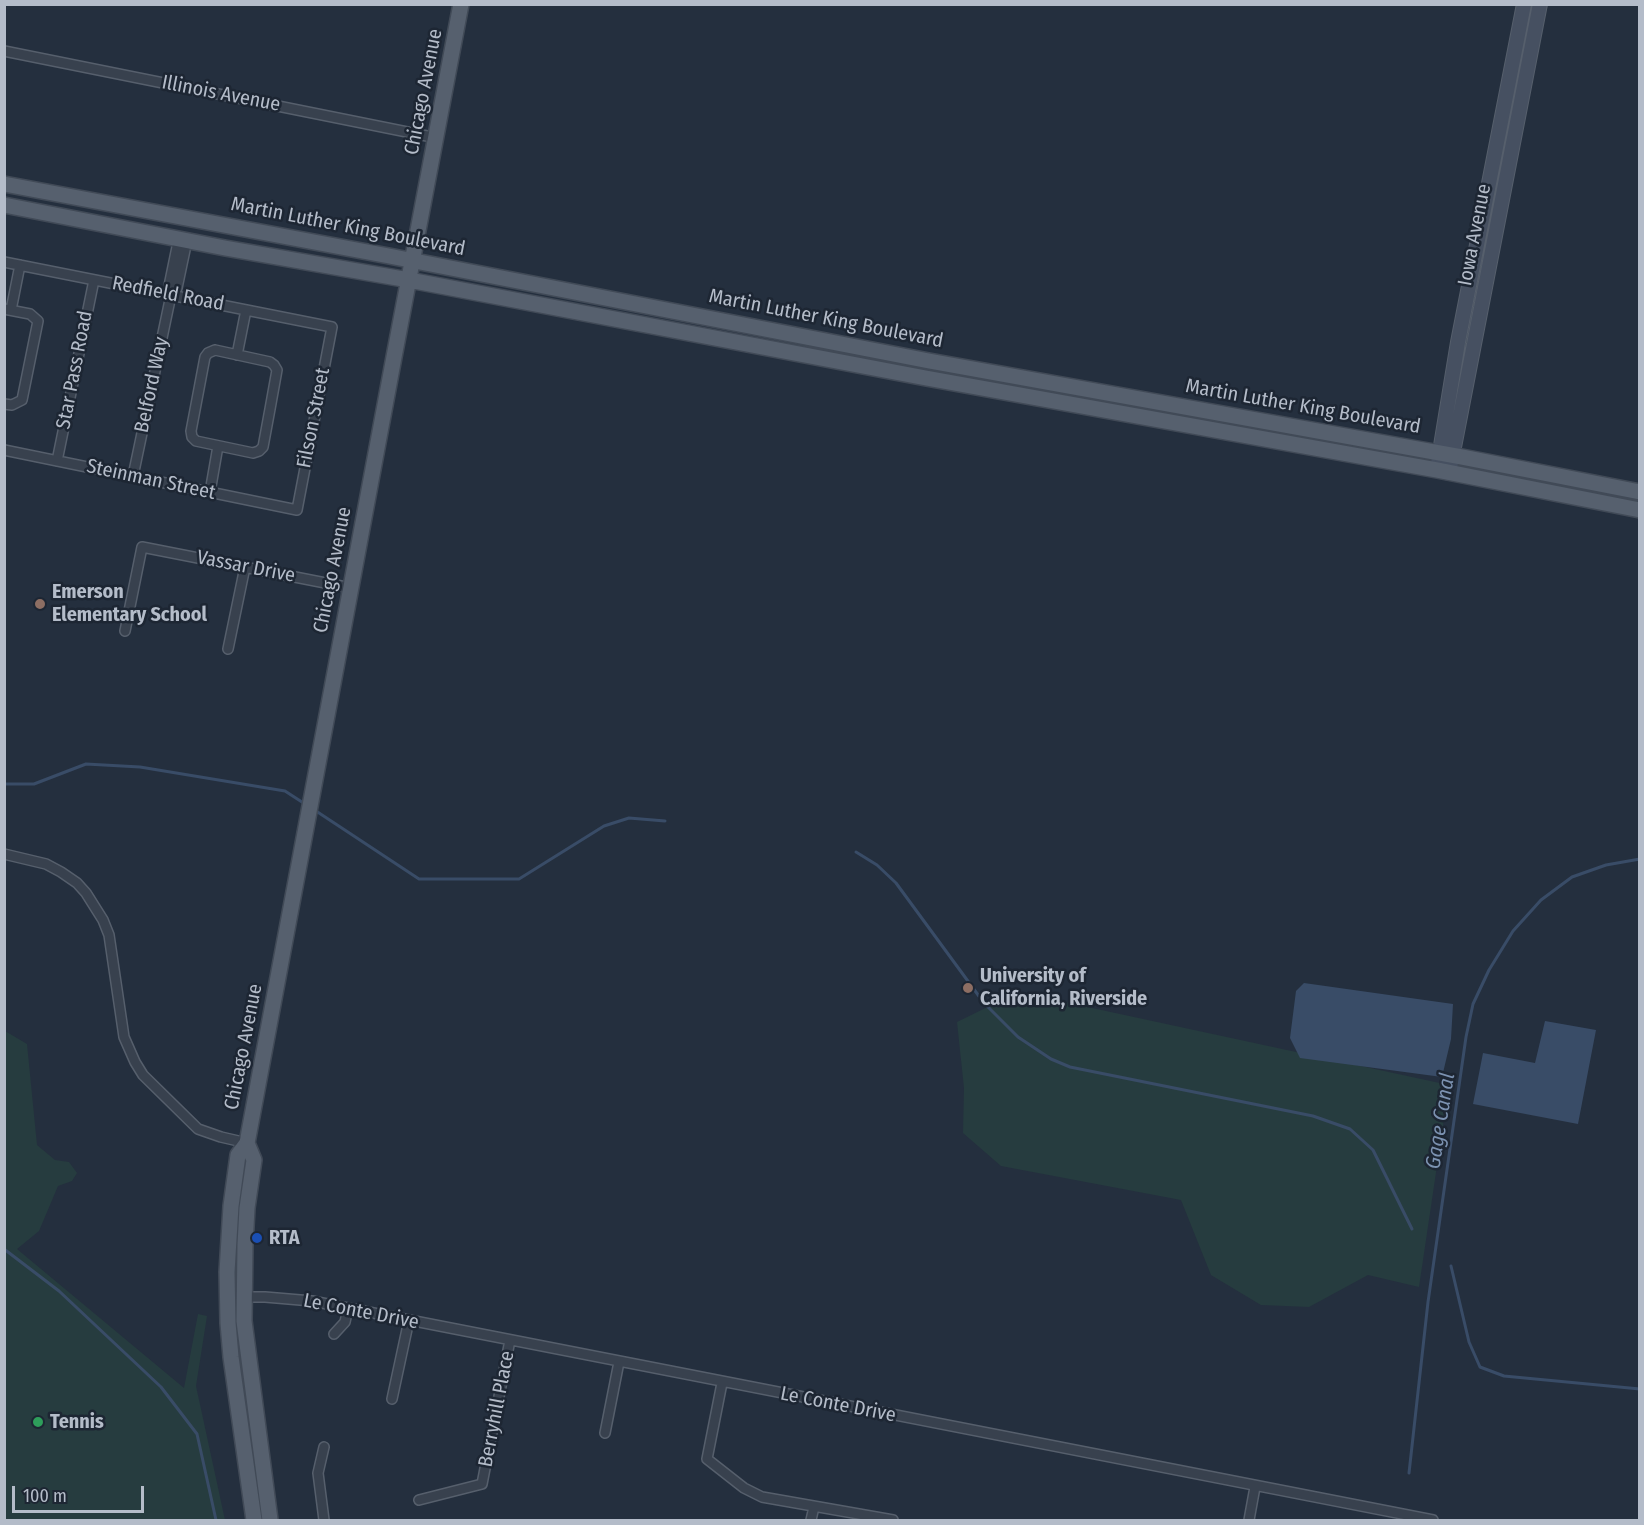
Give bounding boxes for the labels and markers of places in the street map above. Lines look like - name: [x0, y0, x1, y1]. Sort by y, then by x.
- place label: Emerson Elementary School: [52, 580, 207, 627]
- marker: Emerson Elementary School: [33, 597, 47, 611]
- place label: University of California, Riverside: [980, 964, 1147, 1011]
- marker: University of California, Riverside: [961, 981, 975, 995]
- place label: RTA: [269, 1226, 299, 1250]
- marker: RTA: [250, 1231, 264, 1245]
- place label: Tennis: [50, 1410, 104, 1434]
- marker: Tennis: [31, 1415, 45, 1429]

